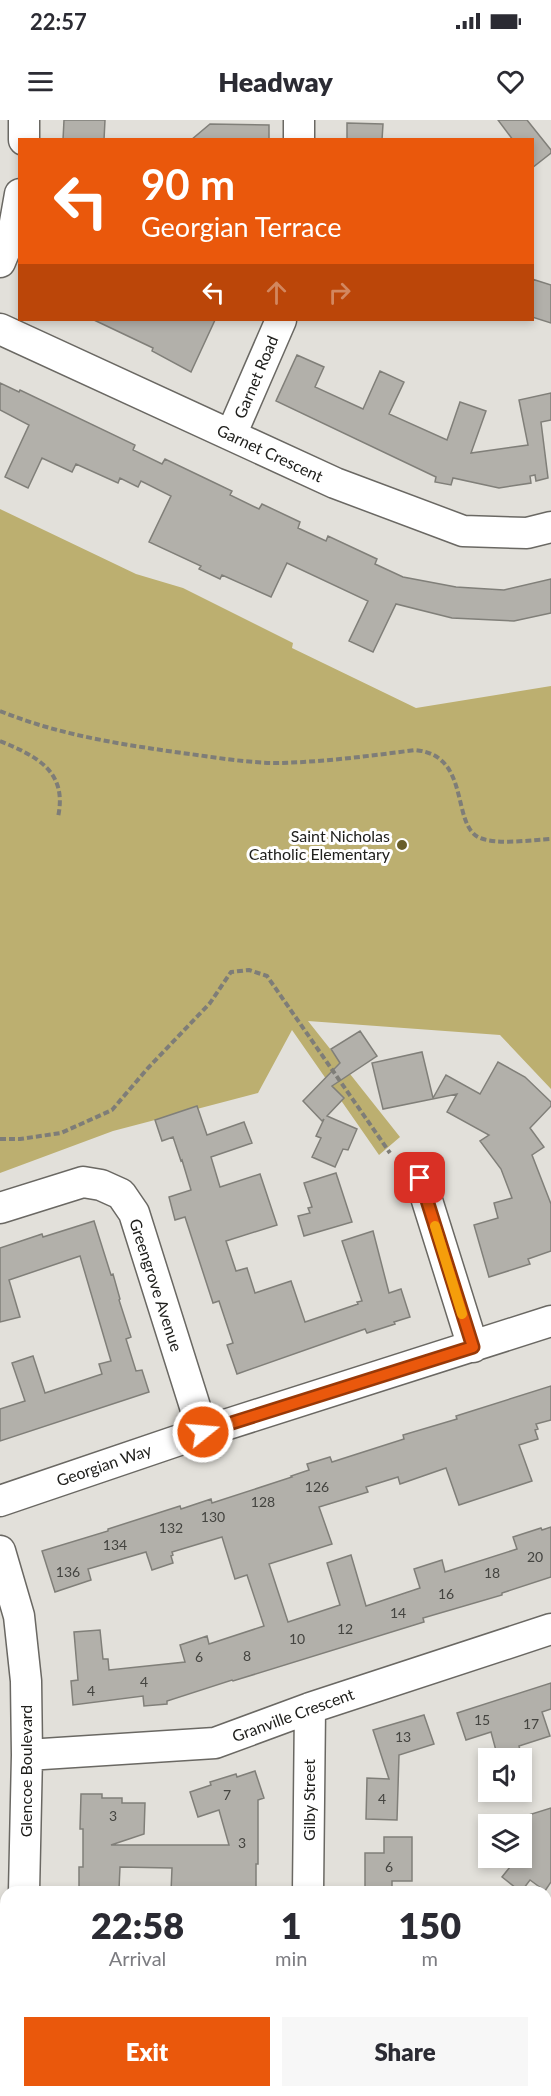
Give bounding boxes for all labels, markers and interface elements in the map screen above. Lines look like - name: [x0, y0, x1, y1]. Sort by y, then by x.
- text: 22:57: [30, 8, 87, 35]
- icon: menu: [24, 65, 57, 98]
- text: Headway: [218, 65, 333, 98]
- icon: heart: [494, 65, 527, 98]
- text: 90 m: [141, 159, 235, 209]
- icon: left: [42, 162, 120, 240]
- text: Georgian Terrace: [141, 210, 341, 243]
- icon: left: [197, 276, 230, 309]
- icon: ahead: [260, 276, 293, 309]
- icon: right: [323, 276, 356, 309]
- street label: Garnet Road: [230, 333, 281, 421]
- street label: Garnet Crescent: [214, 420, 326, 485]
- place label: Saint Nicholas Catholic Elementary: [249, 826, 391, 863]
- marker: Saint Nicholas Catholic Elementary: [395, 838, 409, 852]
- pin: [394, 1152, 445, 1203]
- icon: arrive: [403, 1161, 436, 1194]
- street label: Greengrove Avenue: [126, 1216, 187, 1354]
- position arrow: [171, 1400, 235, 1464]
- street label: Georgian Way: [54, 1439, 155, 1490]
- house number: 126: [305, 1478, 329, 1495]
- house number: 128: [251, 1493, 275, 1510]
- house number: 130: [201, 1508, 225, 1525]
- house number: 132: [159, 1519, 183, 1536]
- house number: 134: [103, 1536, 127, 1553]
- house number: 20: [527, 1548, 543, 1565]
- house number: 136: [56, 1563, 80, 1580]
- house number: 18: [484, 1564, 500, 1581]
- house number: 16: [438, 1585, 454, 1602]
- house number: 14: [390, 1604, 406, 1621]
- house number: 12: [337, 1620, 353, 1637]
- house number: 10: [289, 1630, 305, 1647]
- house number: 8: [243, 1647, 251, 1664]
- house number: 6: [195, 1648, 203, 1665]
- house number: 4: [140, 1673, 148, 1690]
- house number: 4: [87, 1682, 95, 1699]
- street label: Granville Crescent: [229, 1684, 357, 1745]
- street label: Glencoe Boulevard: [16, 1705, 35, 1837]
- house number: 15: [474, 1711, 490, 1728]
- house number: 17: [523, 1715, 539, 1732]
- house number: 13: [395, 1728, 411, 1745]
- map controls: [478, 1748, 532, 1868]
- button: sound: [478, 1748, 532, 1802]
- street label: Gilby Street: [299, 1759, 318, 1841]
- house number: 7: [223, 1786, 231, 1803]
- house number: 4: [378, 1790, 386, 1807]
- house number: 3: [109, 1807, 117, 1824]
- button: layers: [478, 1814, 532, 1868]
- house number: 3: [238, 1834, 246, 1851]
- house number: 6: [385, 1858, 393, 1875]
- text: 22:58: [91, 1903, 184, 1947]
- text: 1: [281, 1903, 302, 1947]
- text: 150: [398, 1903, 461, 1947]
- text: Arrival: [109, 1946, 166, 1970]
- text: min: [275, 1946, 307, 1970]
- text: m: [421, 1946, 438, 1970]
- button: Exit: [24, 2017, 270, 2086]
- button: Share: [282, 2017, 528, 2086]

